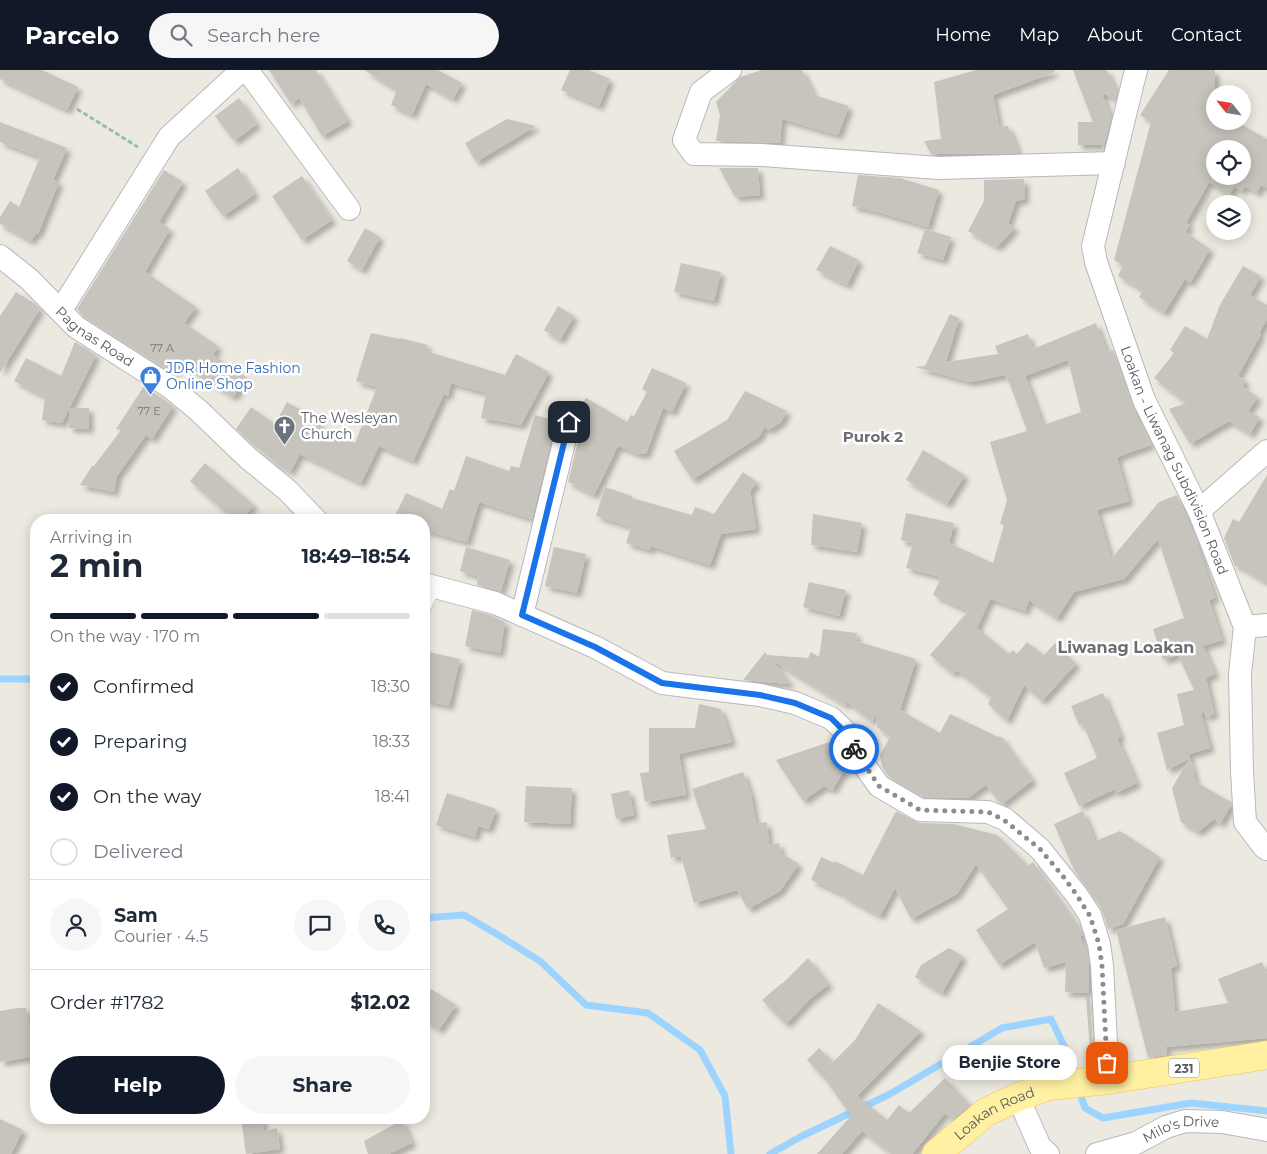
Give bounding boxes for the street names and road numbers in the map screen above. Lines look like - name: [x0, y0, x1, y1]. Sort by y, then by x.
- street label: Pagnas Road: [52, 302, 137, 371]
- street label: Loakan - Liwanag Subdivision Road: [1117, 343, 1232, 577]
- road number: 231: [1169, 1058, 1199, 1078]
- street label: Loakan Road: [950, 1083, 1037, 1144]
- street label: Milo's Drive: [1139, 1112, 1220, 1147]

